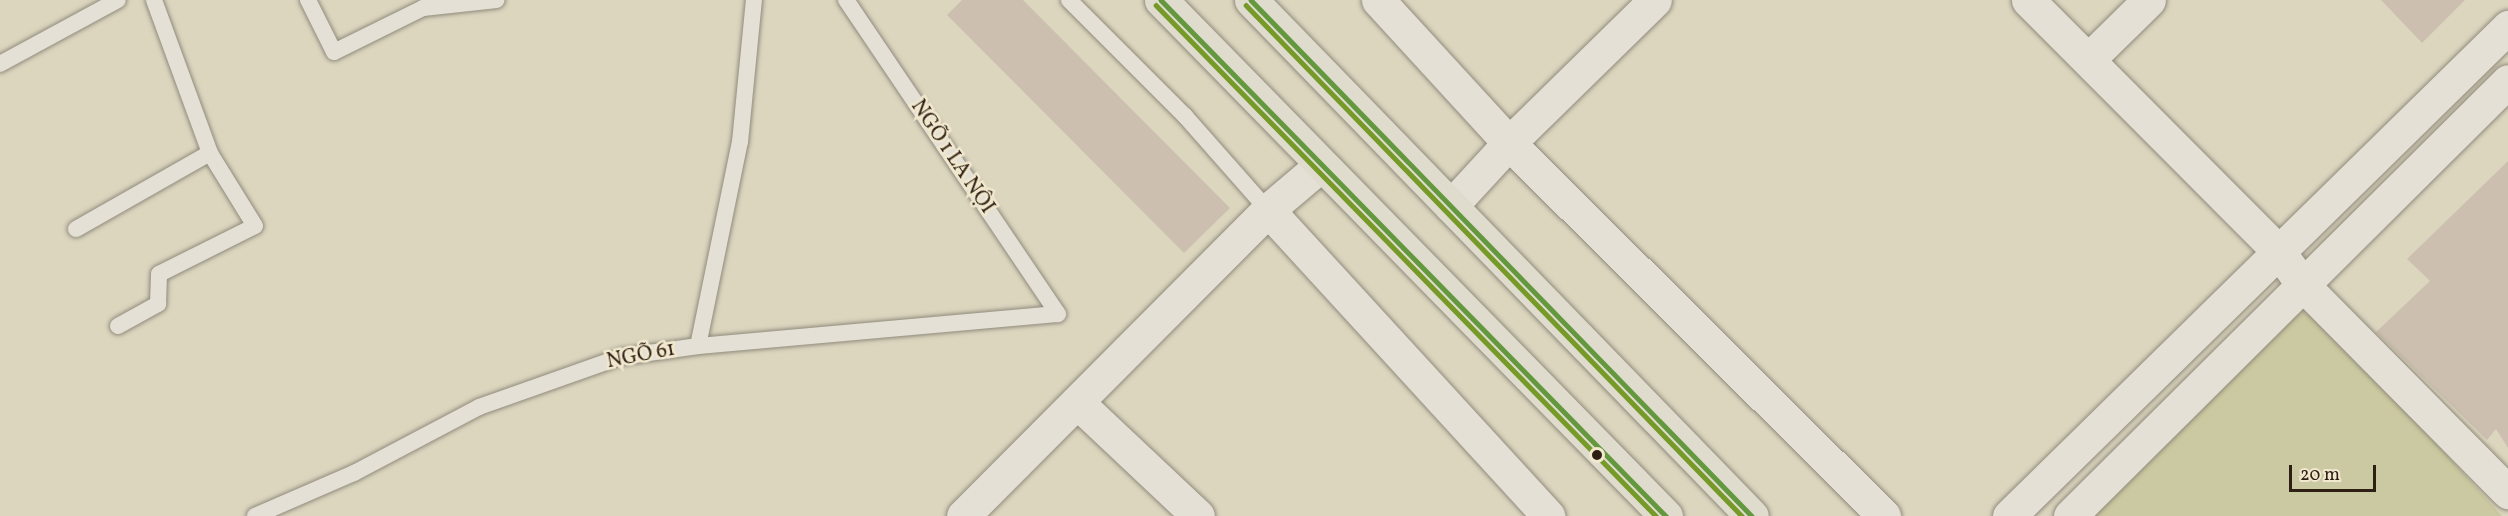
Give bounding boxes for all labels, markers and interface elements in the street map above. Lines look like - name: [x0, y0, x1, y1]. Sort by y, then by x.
- street label: NGÕ 1 LA NỘI: [905, 95, 999, 219]
- street label: NGÕ 61: [605, 337, 677, 375]
- unlabelled marker: [1591, 449, 1603, 461]
- scale bar: [2292, 453, 2379, 491]
- text: 20 m: [2300, 463, 2340, 488]

